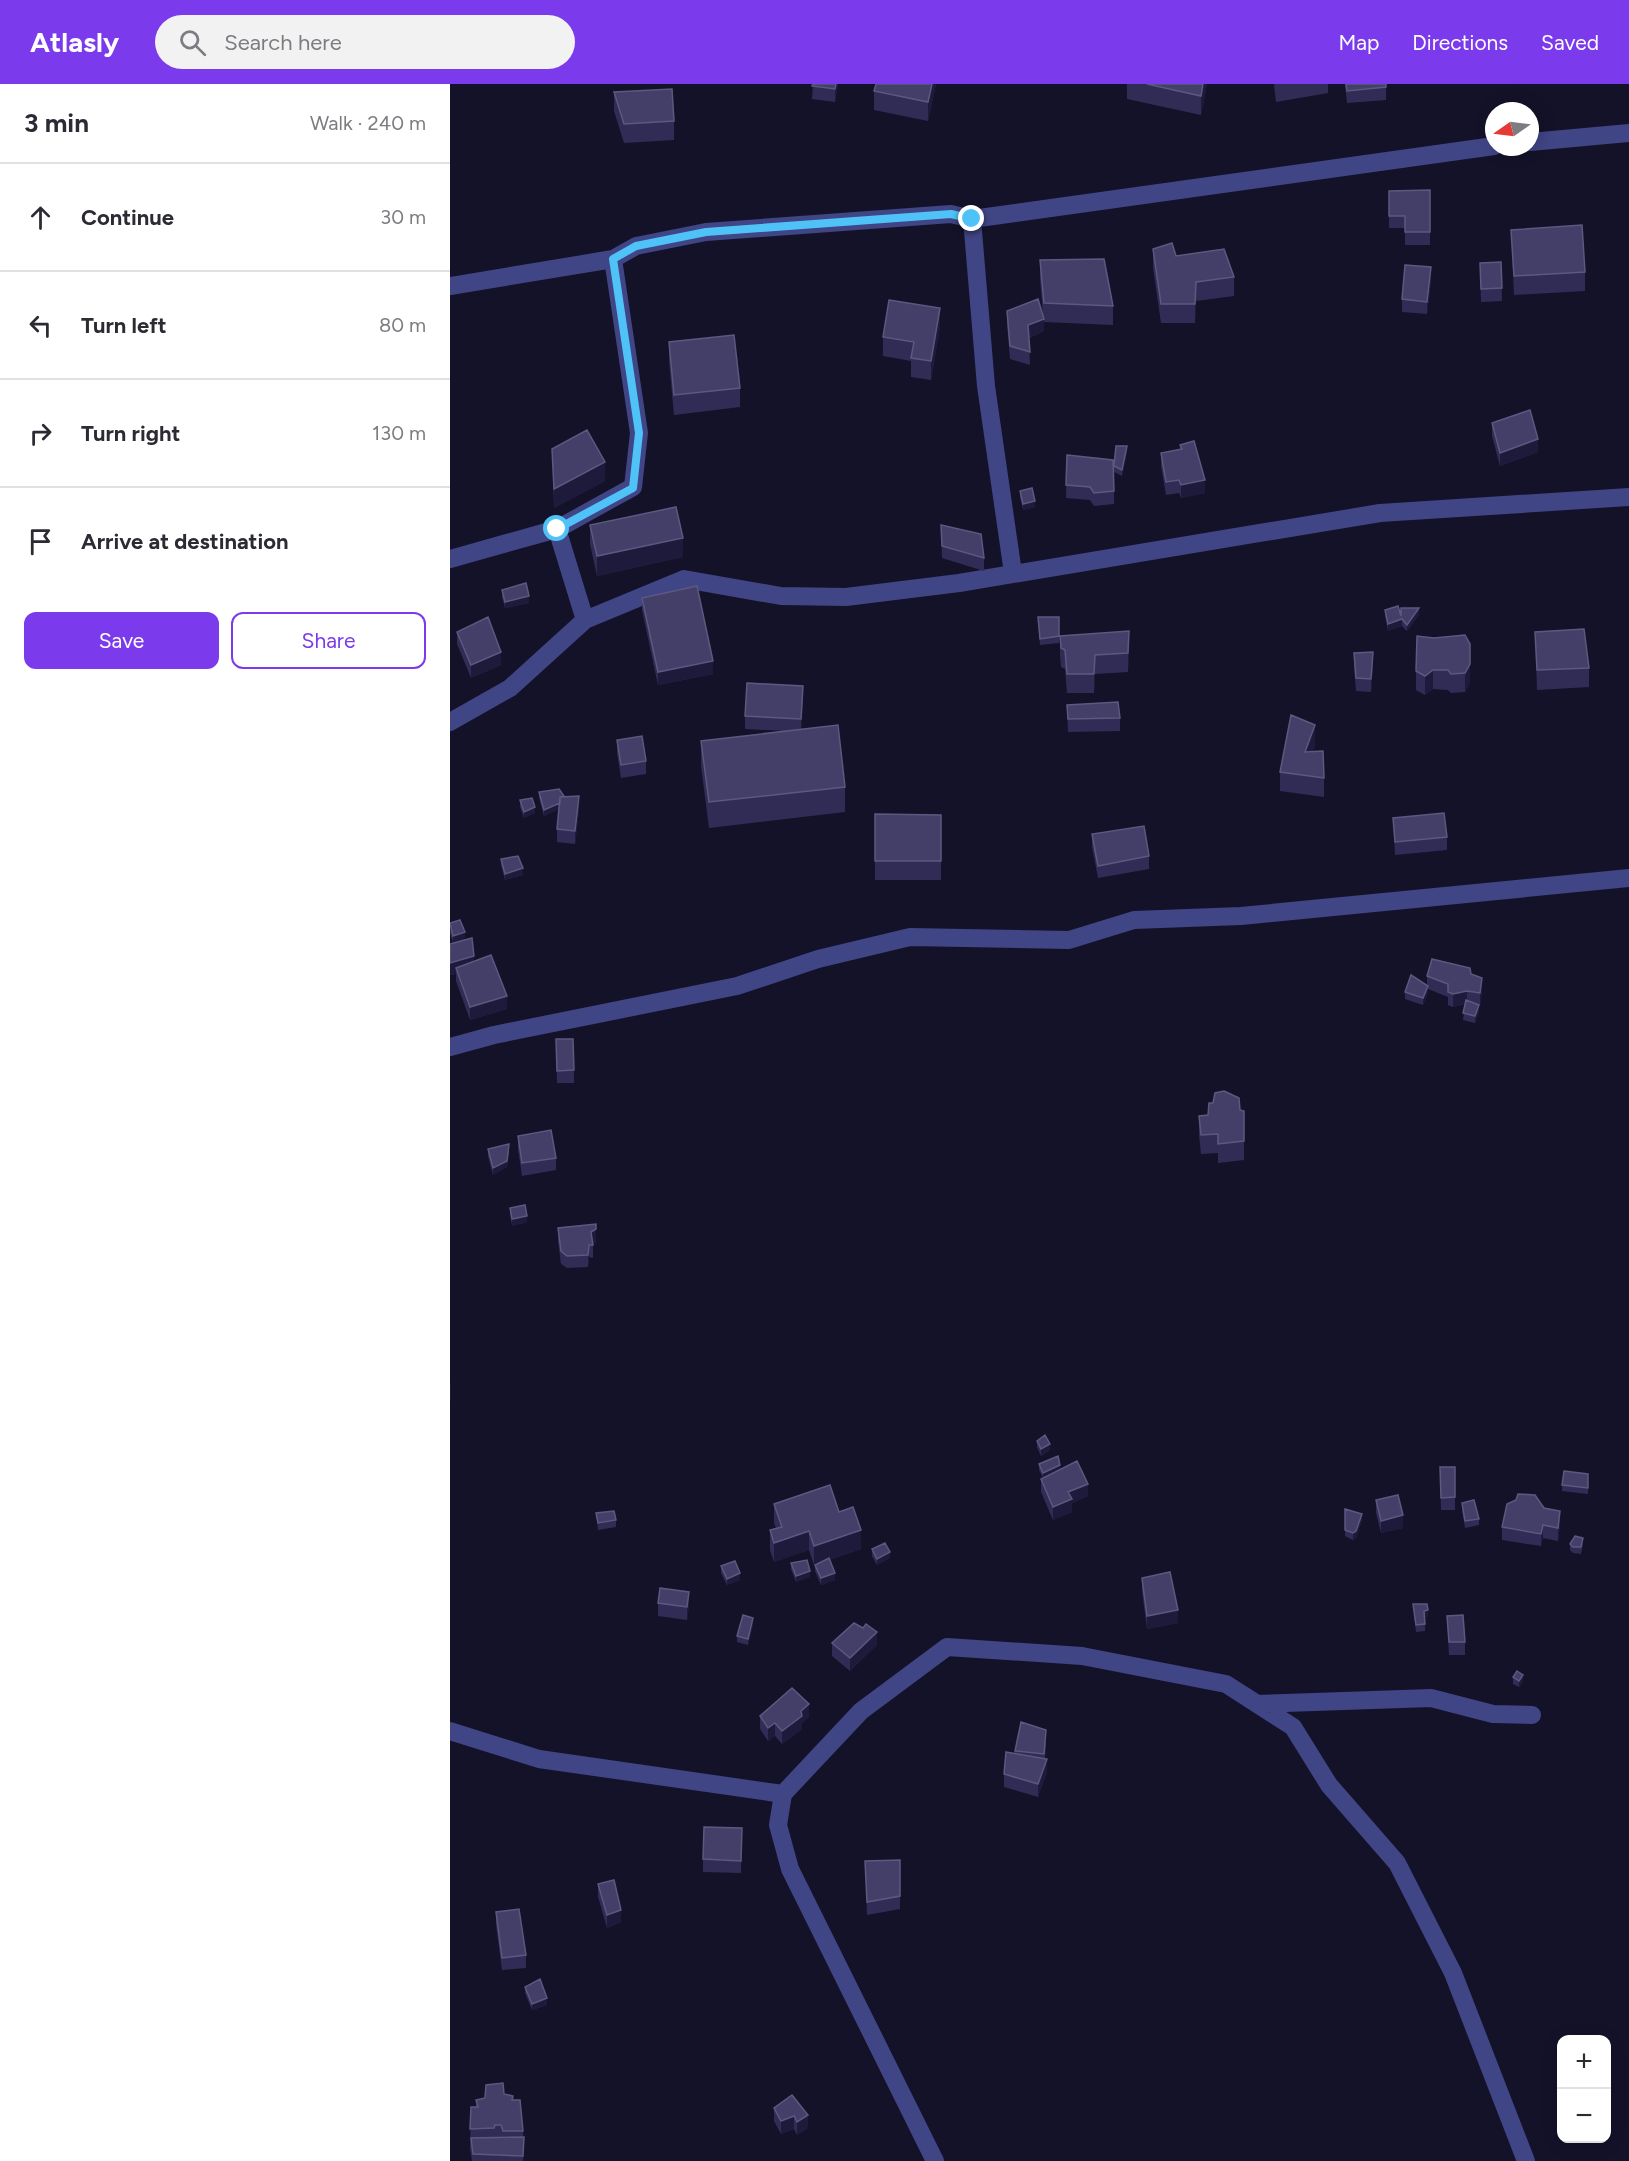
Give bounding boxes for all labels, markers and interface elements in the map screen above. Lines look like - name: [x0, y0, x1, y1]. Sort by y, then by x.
- search box: [155, 15, 575, 69]
- text: Atlasly: [30, 25, 119, 59]
- icon: search: [176, 26, 209, 59]
- text: Search here: [224, 29, 342, 56]
- text: Map: [1338, 30, 1379, 55]
- text: Directions: [1412, 30, 1508, 55]
- text: Saved: [1541, 30, 1599, 55]
- north arrow: [1485, 102, 1539, 156]
- text: 3 min: [24, 107, 89, 139]
- text: Walk · 240 m: [310, 111, 426, 135]
- icon: ahead: [24, 201, 57, 234]
- text: Continue: [81, 204, 174, 231]
- text: 30 m: [380, 205, 426, 229]
- route end: [958, 205, 984, 231]
- icon: left: [24, 309, 57, 342]
- text: Turn left: [81, 312, 167, 339]
- text: 80 m: [379, 313, 426, 337]
- icon: right: [24, 417, 57, 450]
- text: Turn right: [81, 420, 180, 447]
- text: 130 m: [372, 421, 426, 445]
- route start: [543, 515, 569, 541]
- icon: arrive: [24, 525, 57, 558]
- text: Arrive at destination: [81, 528, 289, 555]
- button: Save: [24, 612, 219, 669]
- button: Share: [231, 612, 426, 669]
- map controls: [1557, 2035, 1611, 2143]
- button: +: [1557, 2035, 1611, 2089]
- button: −: [1557, 2089, 1611, 2143]

